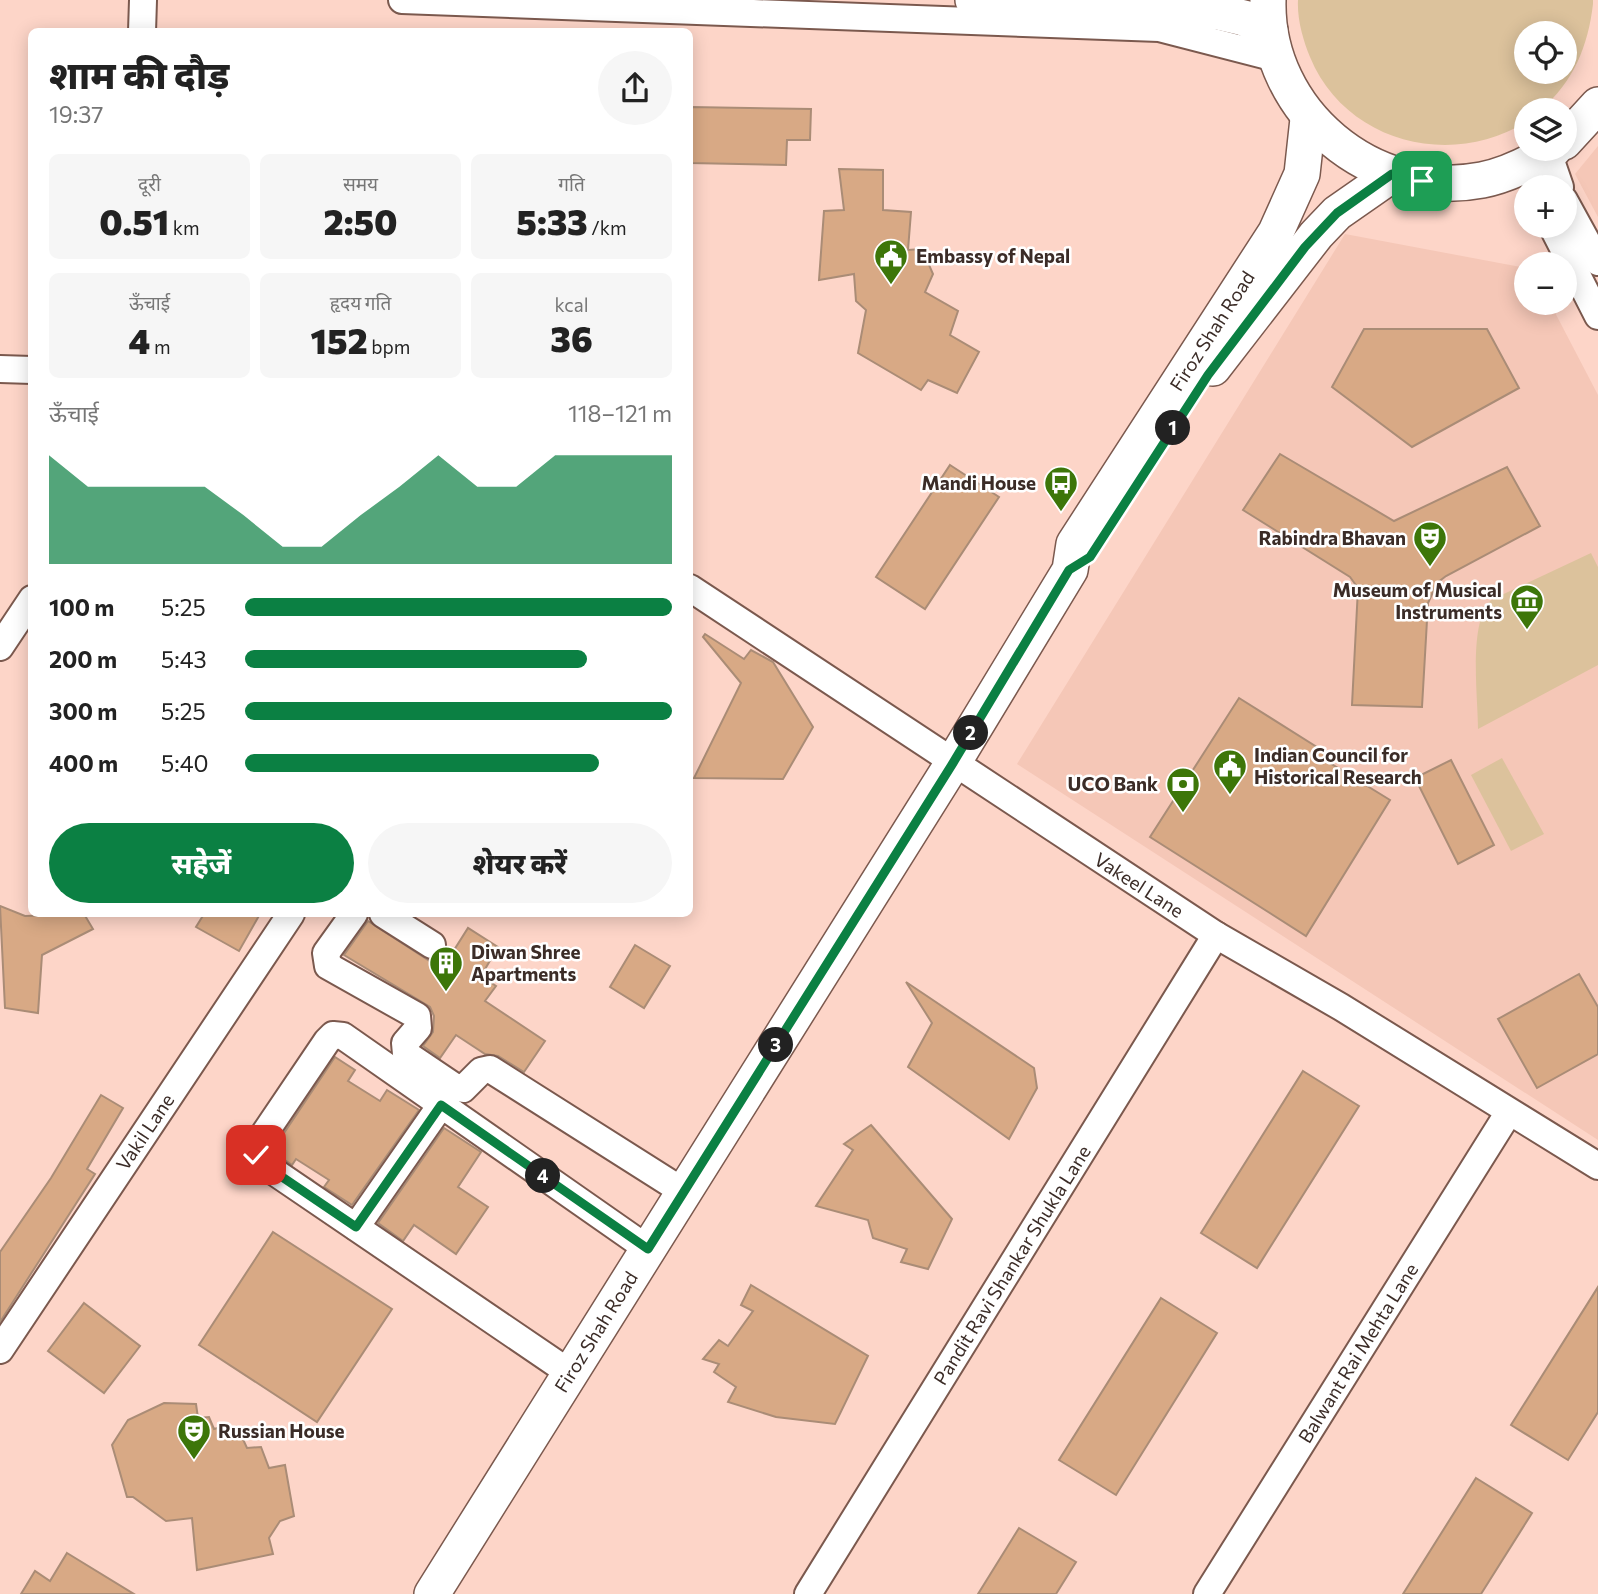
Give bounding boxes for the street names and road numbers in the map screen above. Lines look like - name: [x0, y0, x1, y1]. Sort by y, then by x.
- street label: Firoz Shah Road: [1164, 266, 1259, 395]
- street label: Vakeel Lane: [1090, 847, 1188, 922]
- street label: Vakil Lane: [111, 1089, 179, 1174]
- street label: Pandit Ravi Shankar Shukla Lane: [928, 1141, 1095, 1389]
- street label: Balwant Rai Mehta Lane: [1293, 1259, 1422, 1447]
- street label: Firoz Shah Road: [549, 1267, 642, 1396]

